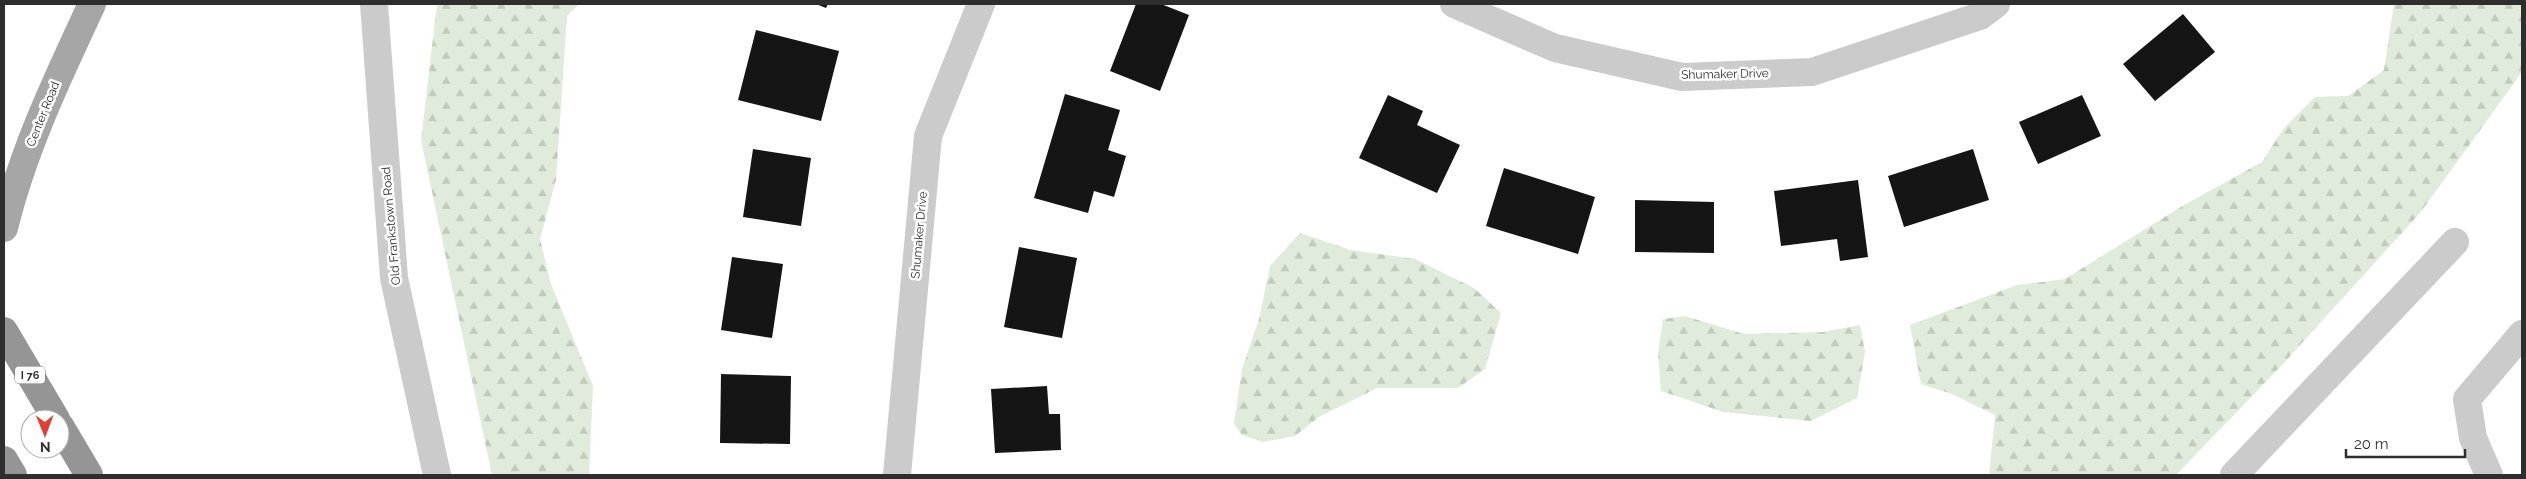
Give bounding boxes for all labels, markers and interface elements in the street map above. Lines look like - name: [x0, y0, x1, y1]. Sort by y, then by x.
- street label: Shumaker Drive: [1681, 66, 1769, 82]
- street label: Center Road: [24, 79, 62, 149]
- street label: Old Frankstown Road: [379, 166, 403, 286]
- street label: Shumaker Drive: [908, 191, 930, 279]
- road number: I 76: [15, 366, 45, 384]
- north arrow: [20, 409, 70, 459]
- scale bar: [2346, 426, 2465, 458]
- text: 20 m: [2354, 435, 2389, 453]
- text: N: [40, 439, 51, 455]

